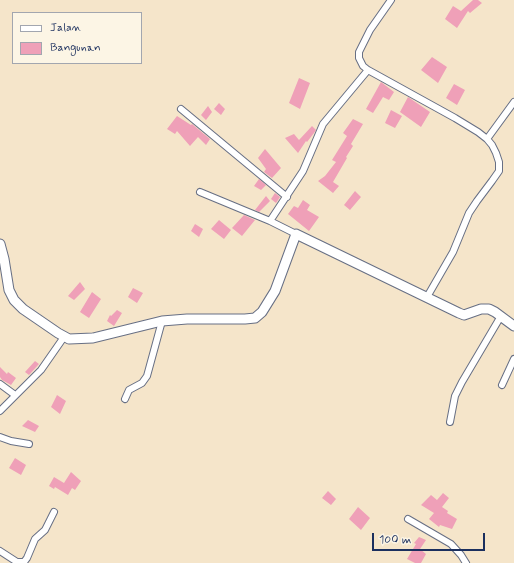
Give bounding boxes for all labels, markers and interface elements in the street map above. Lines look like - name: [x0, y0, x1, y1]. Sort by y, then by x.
- legend: [12, 12, 142, 64]
- text: Jalan: [50, 20, 81, 36]
- text: Bangunan: [50, 40, 101, 56]
- scale bar: [374, 525, 487, 551]
- text: 100 m: [379, 532, 411, 548]

